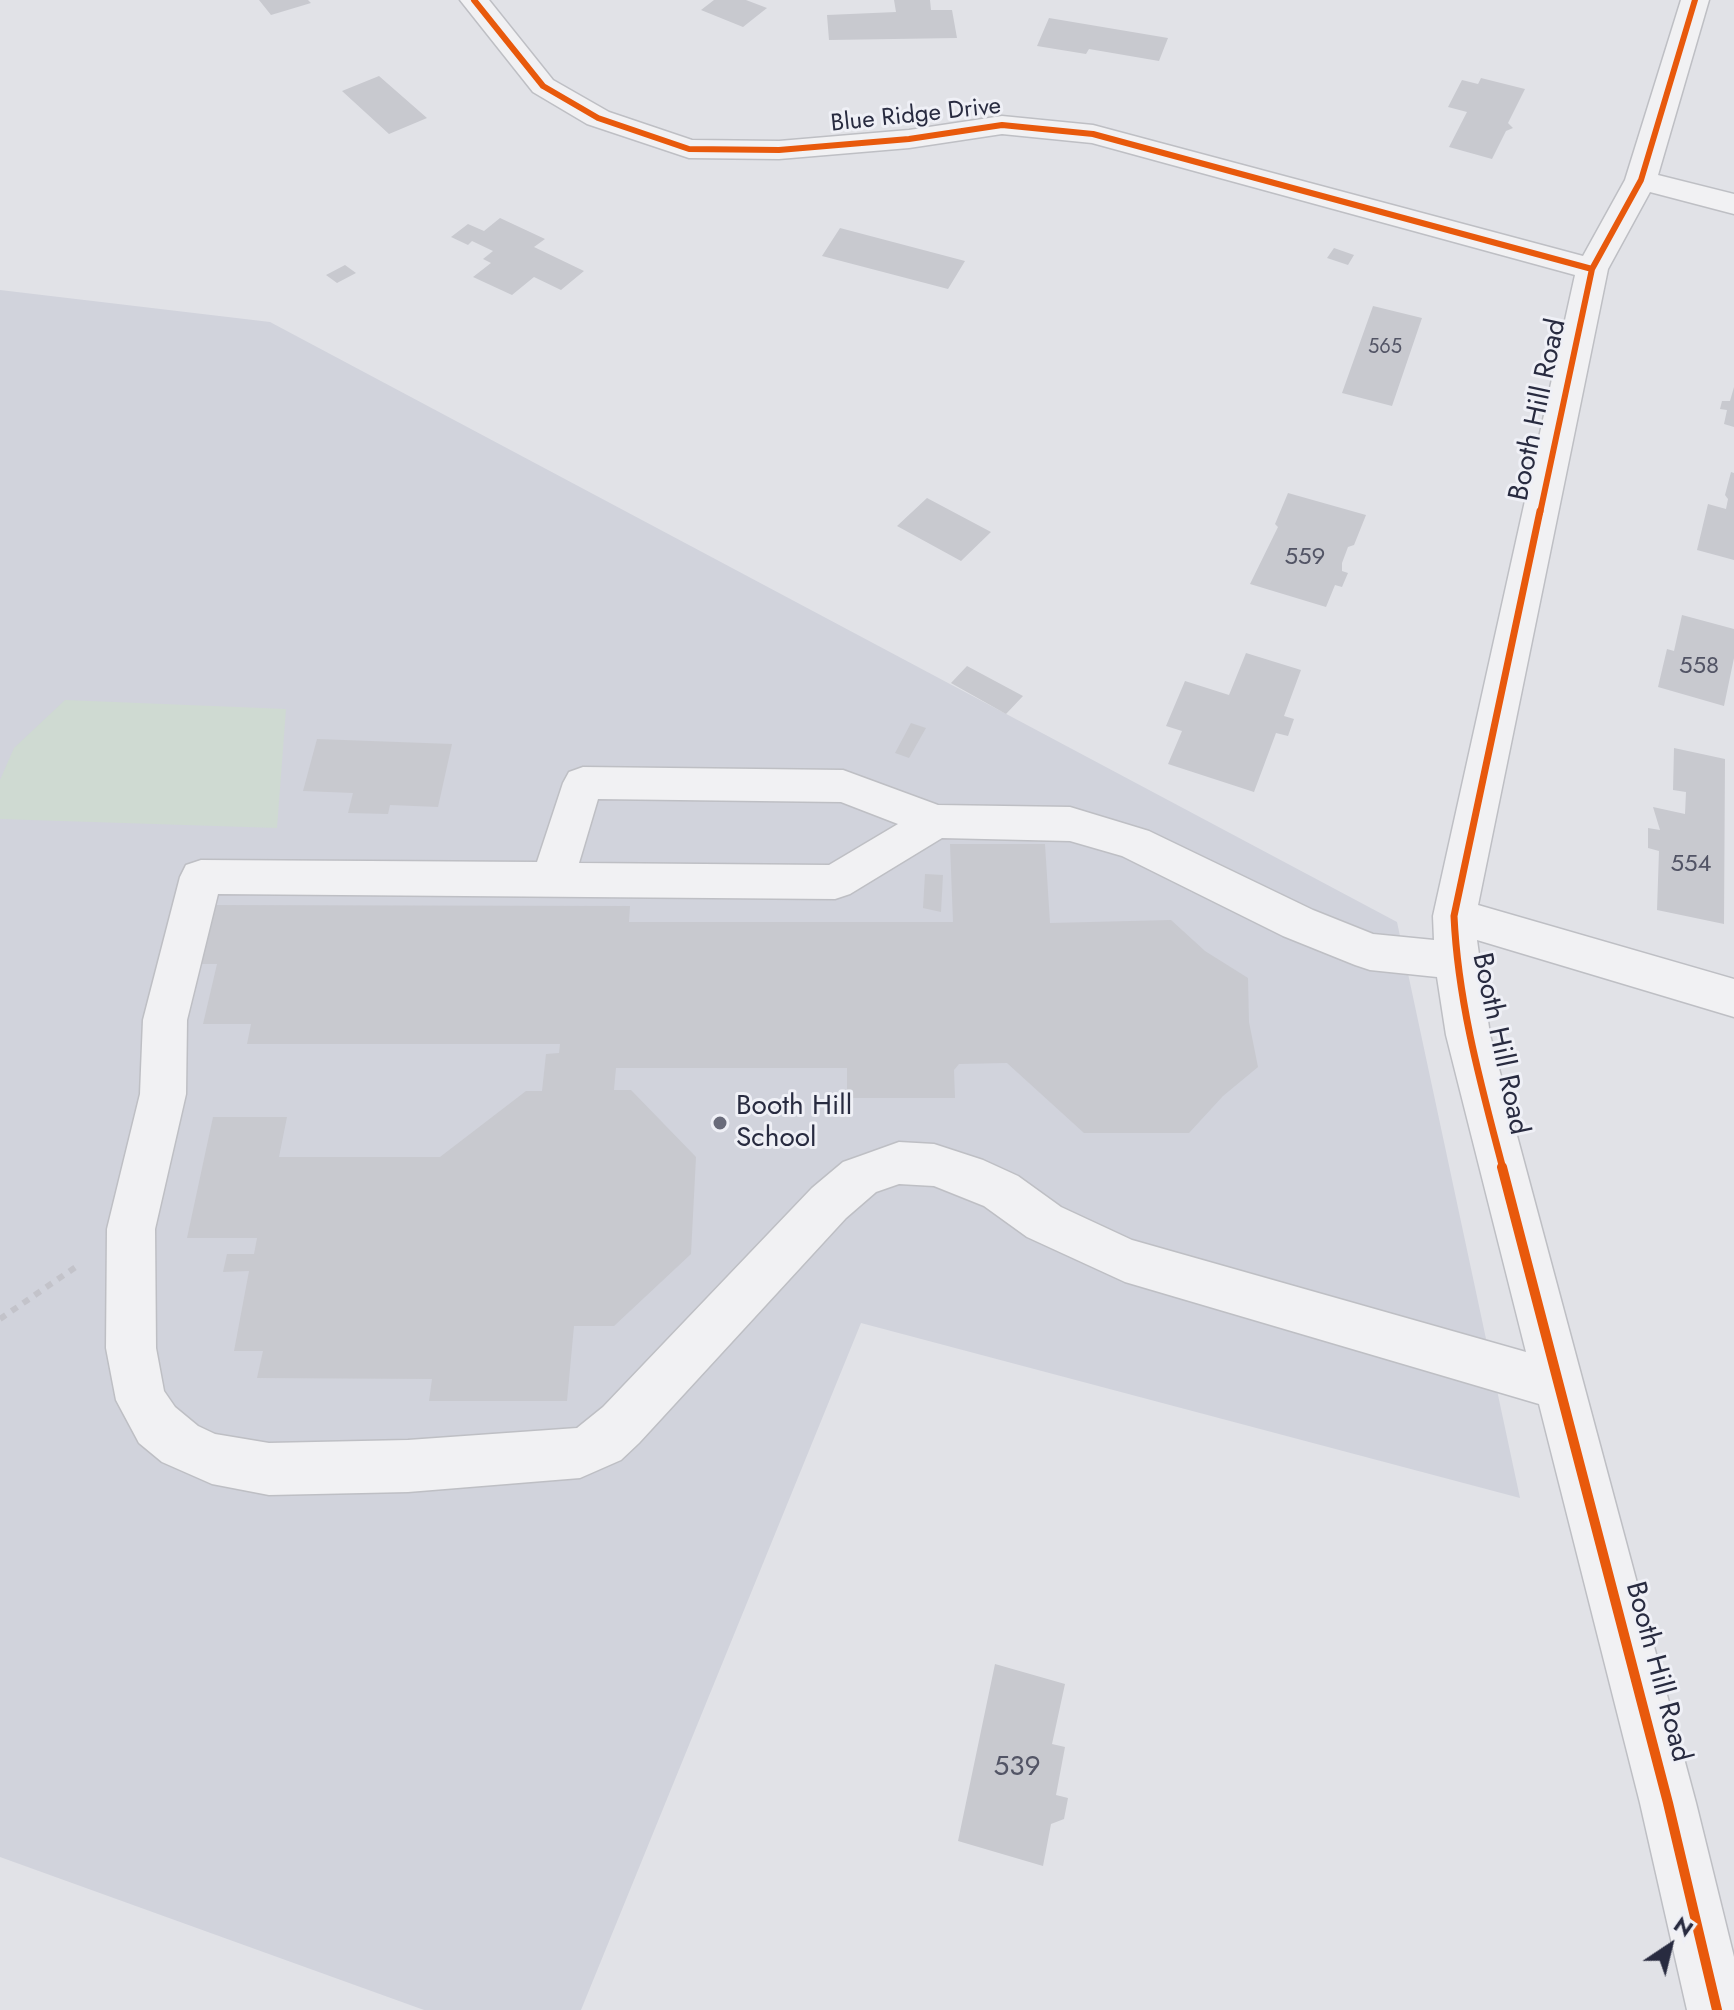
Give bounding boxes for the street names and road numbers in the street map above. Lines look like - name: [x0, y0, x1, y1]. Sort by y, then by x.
- street label: Blue Ridge Drive: [829, 93, 1003, 139]
- street label: Booth Hill Road: [1503, 316, 1575, 504]
- street label: Booth Hill Road: [1463, 950, 1535, 1138]
- street label: Booth Hill Road: [1617, 1578, 1697, 1766]

